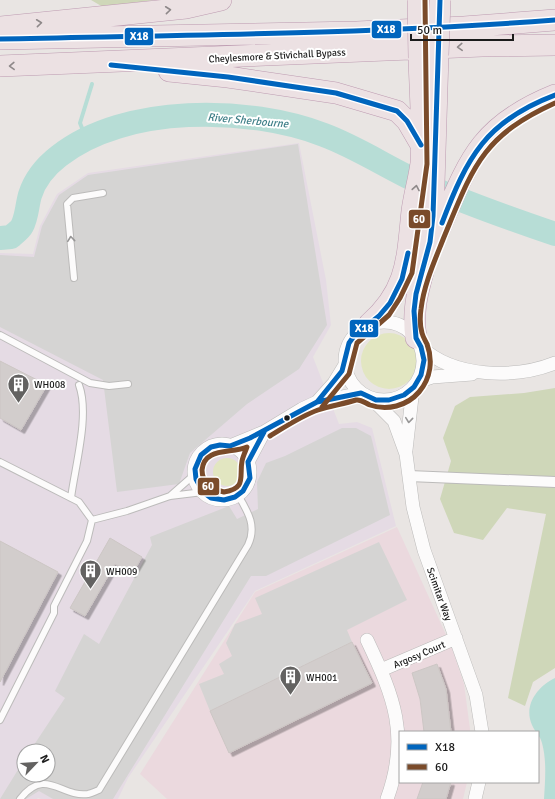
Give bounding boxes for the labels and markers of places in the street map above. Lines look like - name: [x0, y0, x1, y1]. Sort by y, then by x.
- building icon: WH008: [5, 371, 31, 404]
- place label: WH008: [34, 379, 65, 391]
- unlabelled marker: [282, 413, 292, 423]
- building icon: WH009: [77, 558, 103, 591]
- place label: WH009: [106, 566, 137, 578]
- building icon: WH001: [278, 664, 304, 697]
- place label: WH001: [306, 672, 337, 684]

